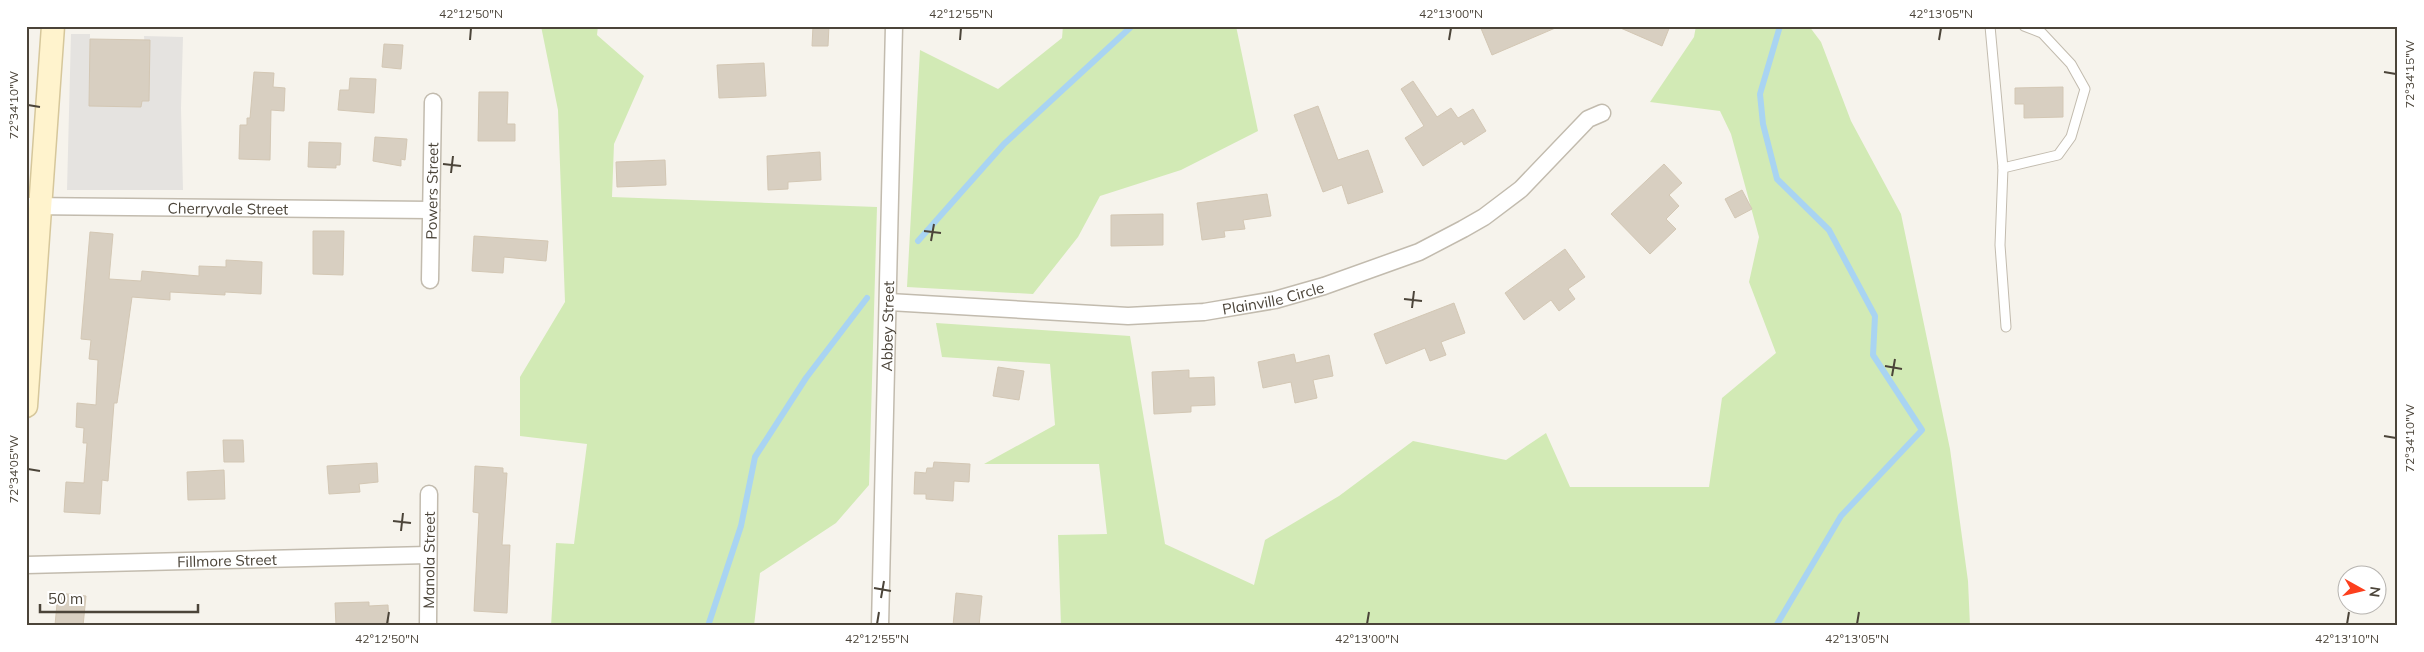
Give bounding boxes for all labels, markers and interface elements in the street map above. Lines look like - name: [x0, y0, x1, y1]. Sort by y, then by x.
- text: 42°12'50"N: [439, 6, 503, 21]
- text: 42°12'55"N: [929, 6, 993, 21]
- text: 42°13'00"N: [1419, 6, 1483, 21]
- text: 42°13'05"N: [1909, 6, 1973, 21]
- text: 72°34'15"W: [2402, 40, 2417, 108]
- text: 72°34'10"W: [6, 71, 21, 139]
- street label: Powers Street: [421, 142, 442, 240]
- street label: Cherryvale Street: [167, 198, 288, 218]
- street label: Plainville Circle: [1221, 277, 1326, 318]
- street label: Abbey Street: [876, 281, 898, 372]
- text: 72°34'10"W: [2402, 404, 2417, 472]
- text: 72°34'05"W: [6, 435, 21, 503]
- street label: Manola Street: [419, 511, 438, 609]
- street label: Fillmore Street: [177, 549, 277, 571]
- north arrow: [2336, 564, 2386, 614]
- scale bar: [40, 582, 198, 614]
- text: N: [2365, 585, 2385, 598]
- text: 50 m: [48, 589, 83, 608]
- text: 42°12'50"N: [355, 631, 419, 646]
- text: 42°12'55"N: [845, 631, 909, 646]
- text: 42°13'00"N: [1335, 631, 1399, 646]
- text: 42°13'05"N: [1825, 631, 1889, 646]
- text: 42°13'10"N: [2315, 631, 2379, 646]

